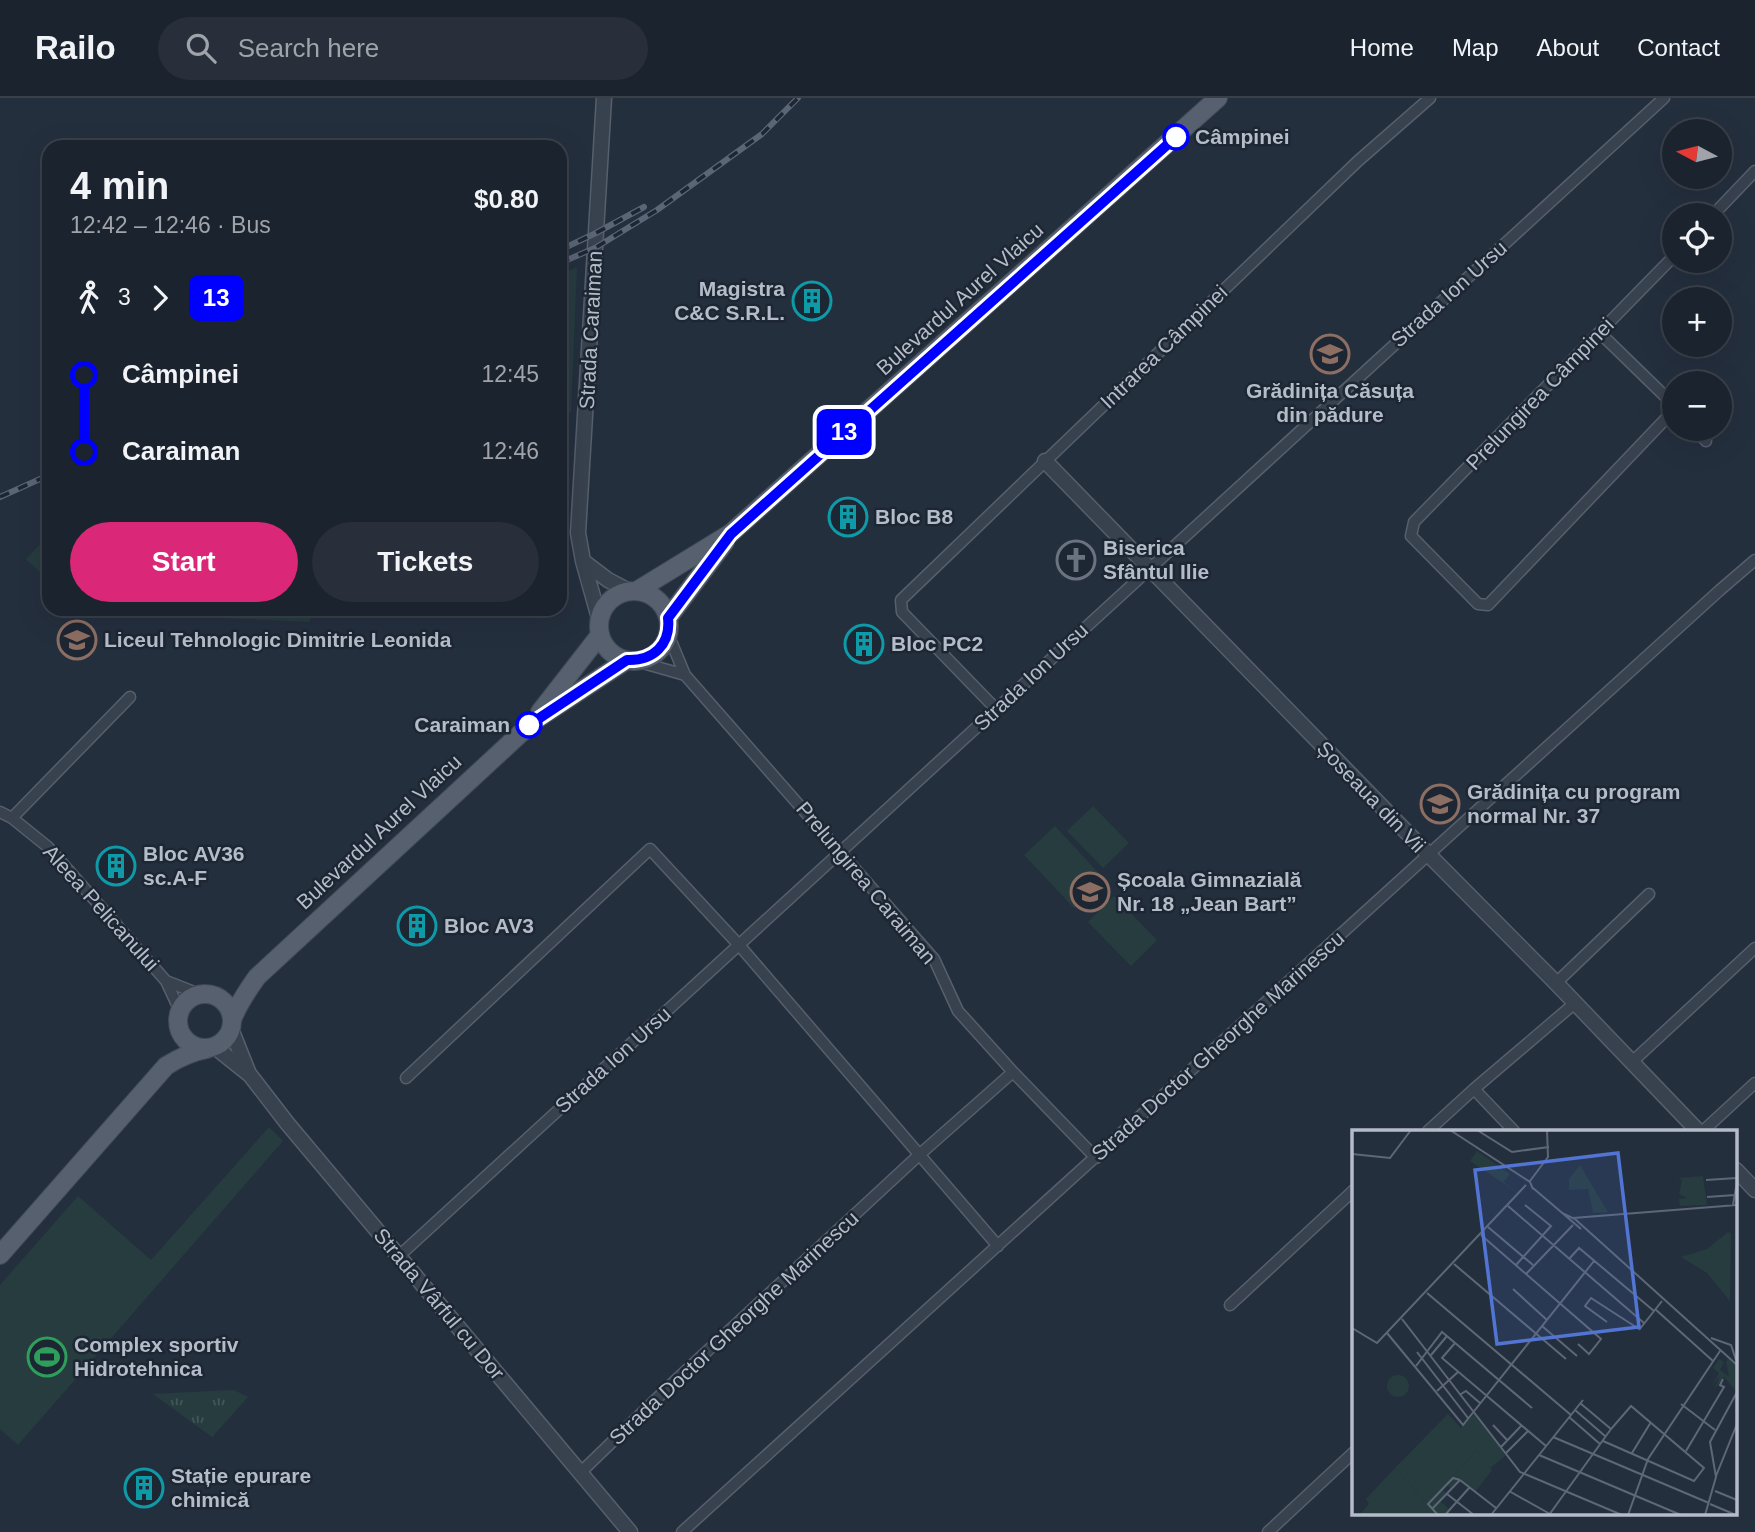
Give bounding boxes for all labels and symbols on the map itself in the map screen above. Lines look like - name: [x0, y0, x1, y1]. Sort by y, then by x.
- north arrow: [1662, 119, 1732, 189]
- marker: Câmpinei: [1163, 124, 1189, 150]
- place label: Câmpinei: [1195, 125, 1290, 148]
- street label: Bulevardul Aurel Vlaicu: [872, 218, 1048, 379]
- street label: Strada Ion Ursu: [1386, 236, 1511, 351]
- street label: Strada Caraiman: [575, 250, 606, 410]
- place label: Magistra C&C S.R.L.: [674, 277, 785, 324]
- building icon: Magistra C&C S.R.L.: [791, 280, 833, 322]
- street label: Intrarea Câmpinei: [1096, 280, 1232, 413]
- street label: Prelungirea Câmpinei: [1461, 313, 1618, 474]
- school or university icon: Grădinița Căsuța din pădure: [1309, 333, 1351, 375]
- place label: Grădinița Căsuța din pădure: [1246, 379, 1414, 426]
- line badge: 13: [812, 409, 876, 455]
- building icon: Bloc B8: [827, 496, 869, 538]
- place label: Bloc B8: [875, 505, 954, 528]
- place label: Biserica Sfântul Ilie: [1103, 536, 1209, 583]
- church icon: Biserica Sfântul Ilie: [1055, 539, 1097, 581]
- street label: Strada Ion Ursu: [969, 618, 1092, 735]
- school or university icon: Liceul Tehnologic Dimitrie Leonida: [56, 619, 98, 661]
- building icon: Bloc PC2: [843, 623, 885, 665]
- place label: Liceul Tehnologic Dimitrie Leonida: [104, 628, 452, 651]
- place label: Bloc PC2: [891, 632, 983, 655]
- marker: Caraiman: [516, 712, 542, 738]
- place label: Caraiman: [414, 713, 510, 736]
- street label: Șoseaua din Vii: [1313, 736, 1430, 857]
- street label: Bulevardul Aurel Vlaicu: [292, 750, 465, 914]
- place label: Grădinița cu program normal Nr. 37: [1467, 780, 1681, 827]
- school or university icon: Grădinița cu program normal Nr. 37: [1419, 783, 1461, 825]
- street label: Prelungirea Caraiman: [792, 797, 941, 968]
- street label: Aleea Pelicanului: [39, 840, 164, 975]
- place label: Bloc AV36 sc.A-F: [143, 842, 245, 889]
- building icon: Bloc AV36 sc.A-F: [95, 845, 137, 887]
- place label: Școala Gimnazială Nr. 18 „Jean Bart”: [1117, 868, 1302, 915]
- school or university icon: Școala Gimnazială Nr. 18 „Jean Bart”: [1069, 871, 1111, 913]
- building icon: Bloc AV3: [396, 905, 438, 947]
- place label: Bloc AV3: [444, 914, 534, 937]
- street label: Strada Doctor Gheorghe Marinescu: [1087, 926, 1349, 1165]
- street label: Strada Ion Ursu: [550, 1002, 675, 1117]
- inset map: [1352, 1130, 1738, 1514]
- street label: Strada Doctor Gheorghe Marinescu: [605, 1206, 863, 1449]
- street label: Strada Vârful cu Dor: [369, 1223, 509, 1384]
- place label: Complex sportiv Hidrotehnica: [74, 1333, 239, 1380]
- sports icon: Complex sportiv Hidrotehnica: [26, 1336, 68, 1378]
- place label: Stație epurare chimică: [171, 1464, 311, 1511]
- building icon: Stație epurare chimică: [123, 1467, 165, 1509]

